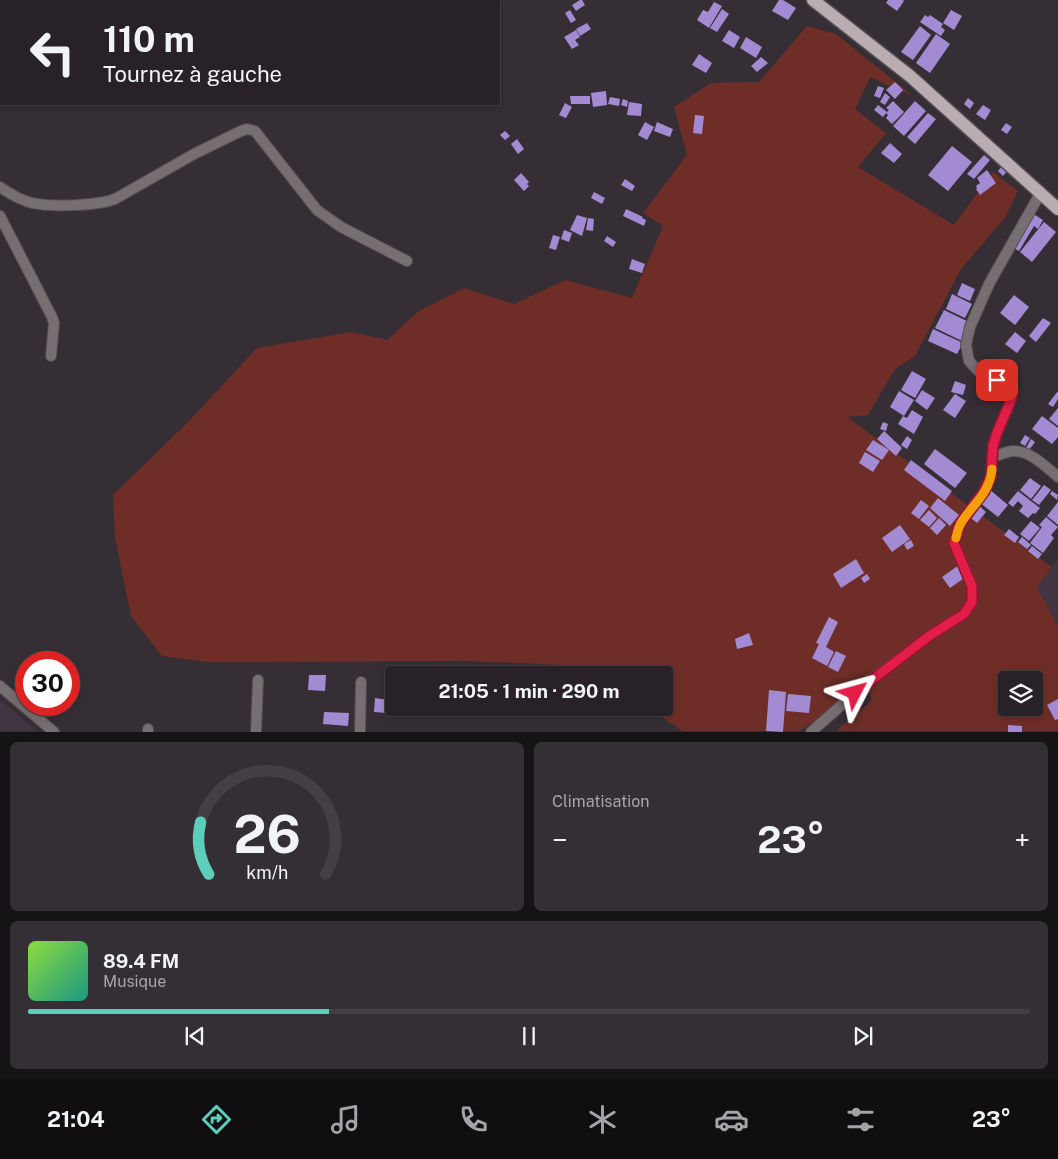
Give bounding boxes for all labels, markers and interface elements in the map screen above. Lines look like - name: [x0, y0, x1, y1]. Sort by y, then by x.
- text: 110 m: [103, 19, 195, 60]
- icon: left: [20, 20, 85, 85]
- text: Tournez à gauche: [103, 61, 282, 87]
- pin: [976, 359, 1018, 401]
- icon: arrive: [983, 366, 1011, 394]
- speed limit sign: 30: [15, 651, 80, 716]
- position arrow: [828, 666, 880, 718]
- map controls: [998, 671, 1043, 716]
- button: layers: [998, 671, 1043, 716]
- text: 21:05 · 1 min · 290 m: [438, 680, 620, 702]
- text: Climatisation: [552, 792, 649, 811]
- text: 26: [233, 804, 301, 865]
- text: 23°: [757, 817, 825, 862]
- text: −: [552, 823, 568, 856]
- text: +: [1014, 823, 1030, 856]
- text: km/h: [246, 862, 288, 883]
- text: 89.4 FM: [103, 950, 179, 972]
- text: Musique: [103, 972, 166, 991]
- icon: previous: [181, 1022, 209, 1050]
- icon: pause: [515, 1022, 543, 1050]
- icon: next: [849, 1022, 877, 1050]
- icon: directions: [199, 1102, 234, 1137]
- icon: music: [328, 1102, 363, 1137]
- icon: phone: [456, 1102, 491, 1137]
- icon: climate: [585, 1102, 620, 1137]
- icon: car: [714, 1102, 749, 1137]
- icon: filters: [843, 1102, 878, 1137]
- text: 21:04: [47, 1106, 105, 1132]
- text: 23°: [972, 1106, 1011, 1132]

